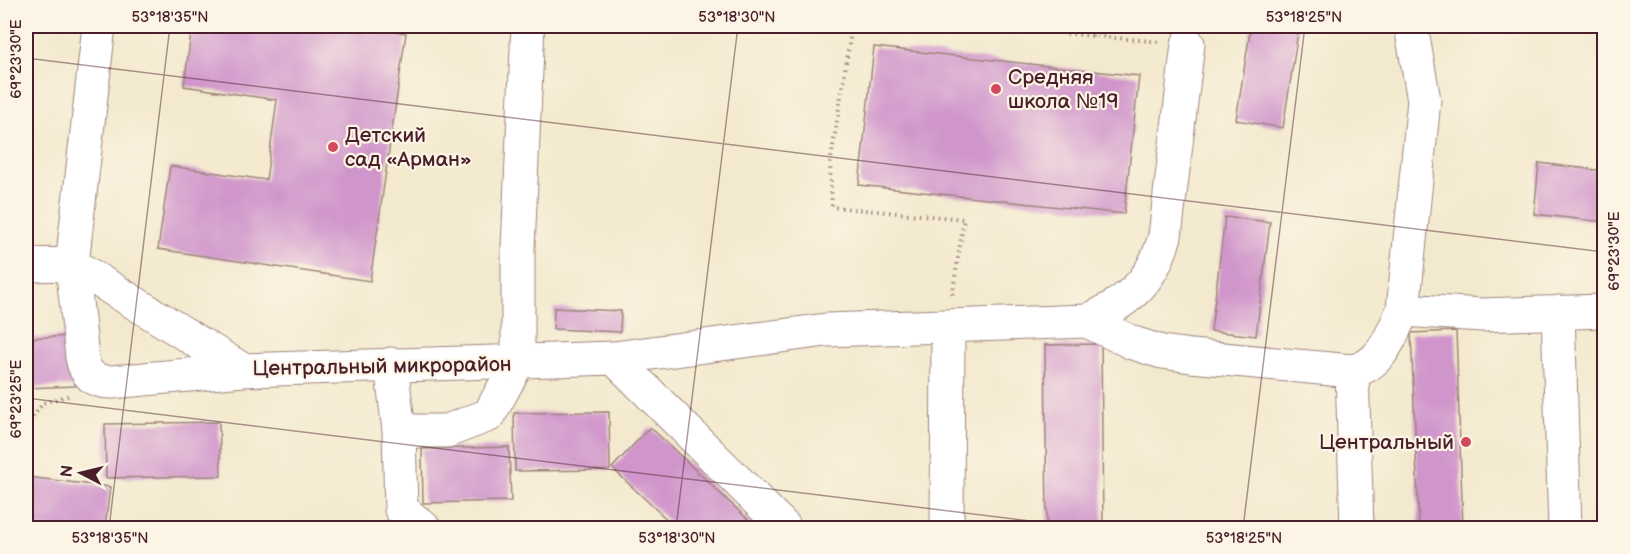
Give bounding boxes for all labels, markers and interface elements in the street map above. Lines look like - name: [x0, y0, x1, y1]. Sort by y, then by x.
- text: 53°18'35"N: [131, 8, 209, 27]
- text: 53°18'30"N: [698, 8, 776, 27]
- text: 53°18'25"N: [1266, 8, 1342, 27]
- text: 69°23'30"E: [7, 19, 26, 99]
- place label: Средняя школа №19: [1008, 65, 1119, 114]
- marker: Средняя школа №19: [989, 82, 1003, 96]
- place label: Детский сад «Арман»: [345, 123, 472, 172]
- marker: Детский сад «Арман»: [326, 140, 340, 154]
- text: 69°23'30"E: [1605, 211, 1624, 291]
- street label: Центральный микрорайон: [252, 352, 512, 381]
- text: 69°23'25"E: [7, 359, 26, 438]
- place label: Центральный: [1319, 430, 1454, 455]
- marker: Центральный: [1459, 435, 1473, 449]
- north arrow: [51, 443, 111, 503]
- text: N: [57, 464, 78, 478]
- text: 53°18'35"N: [71, 529, 149, 548]
- text: 53°18'30"N: [638, 529, 716, 548]
- text: 53°18'25"N: [1206, 529, 1282, 548]

